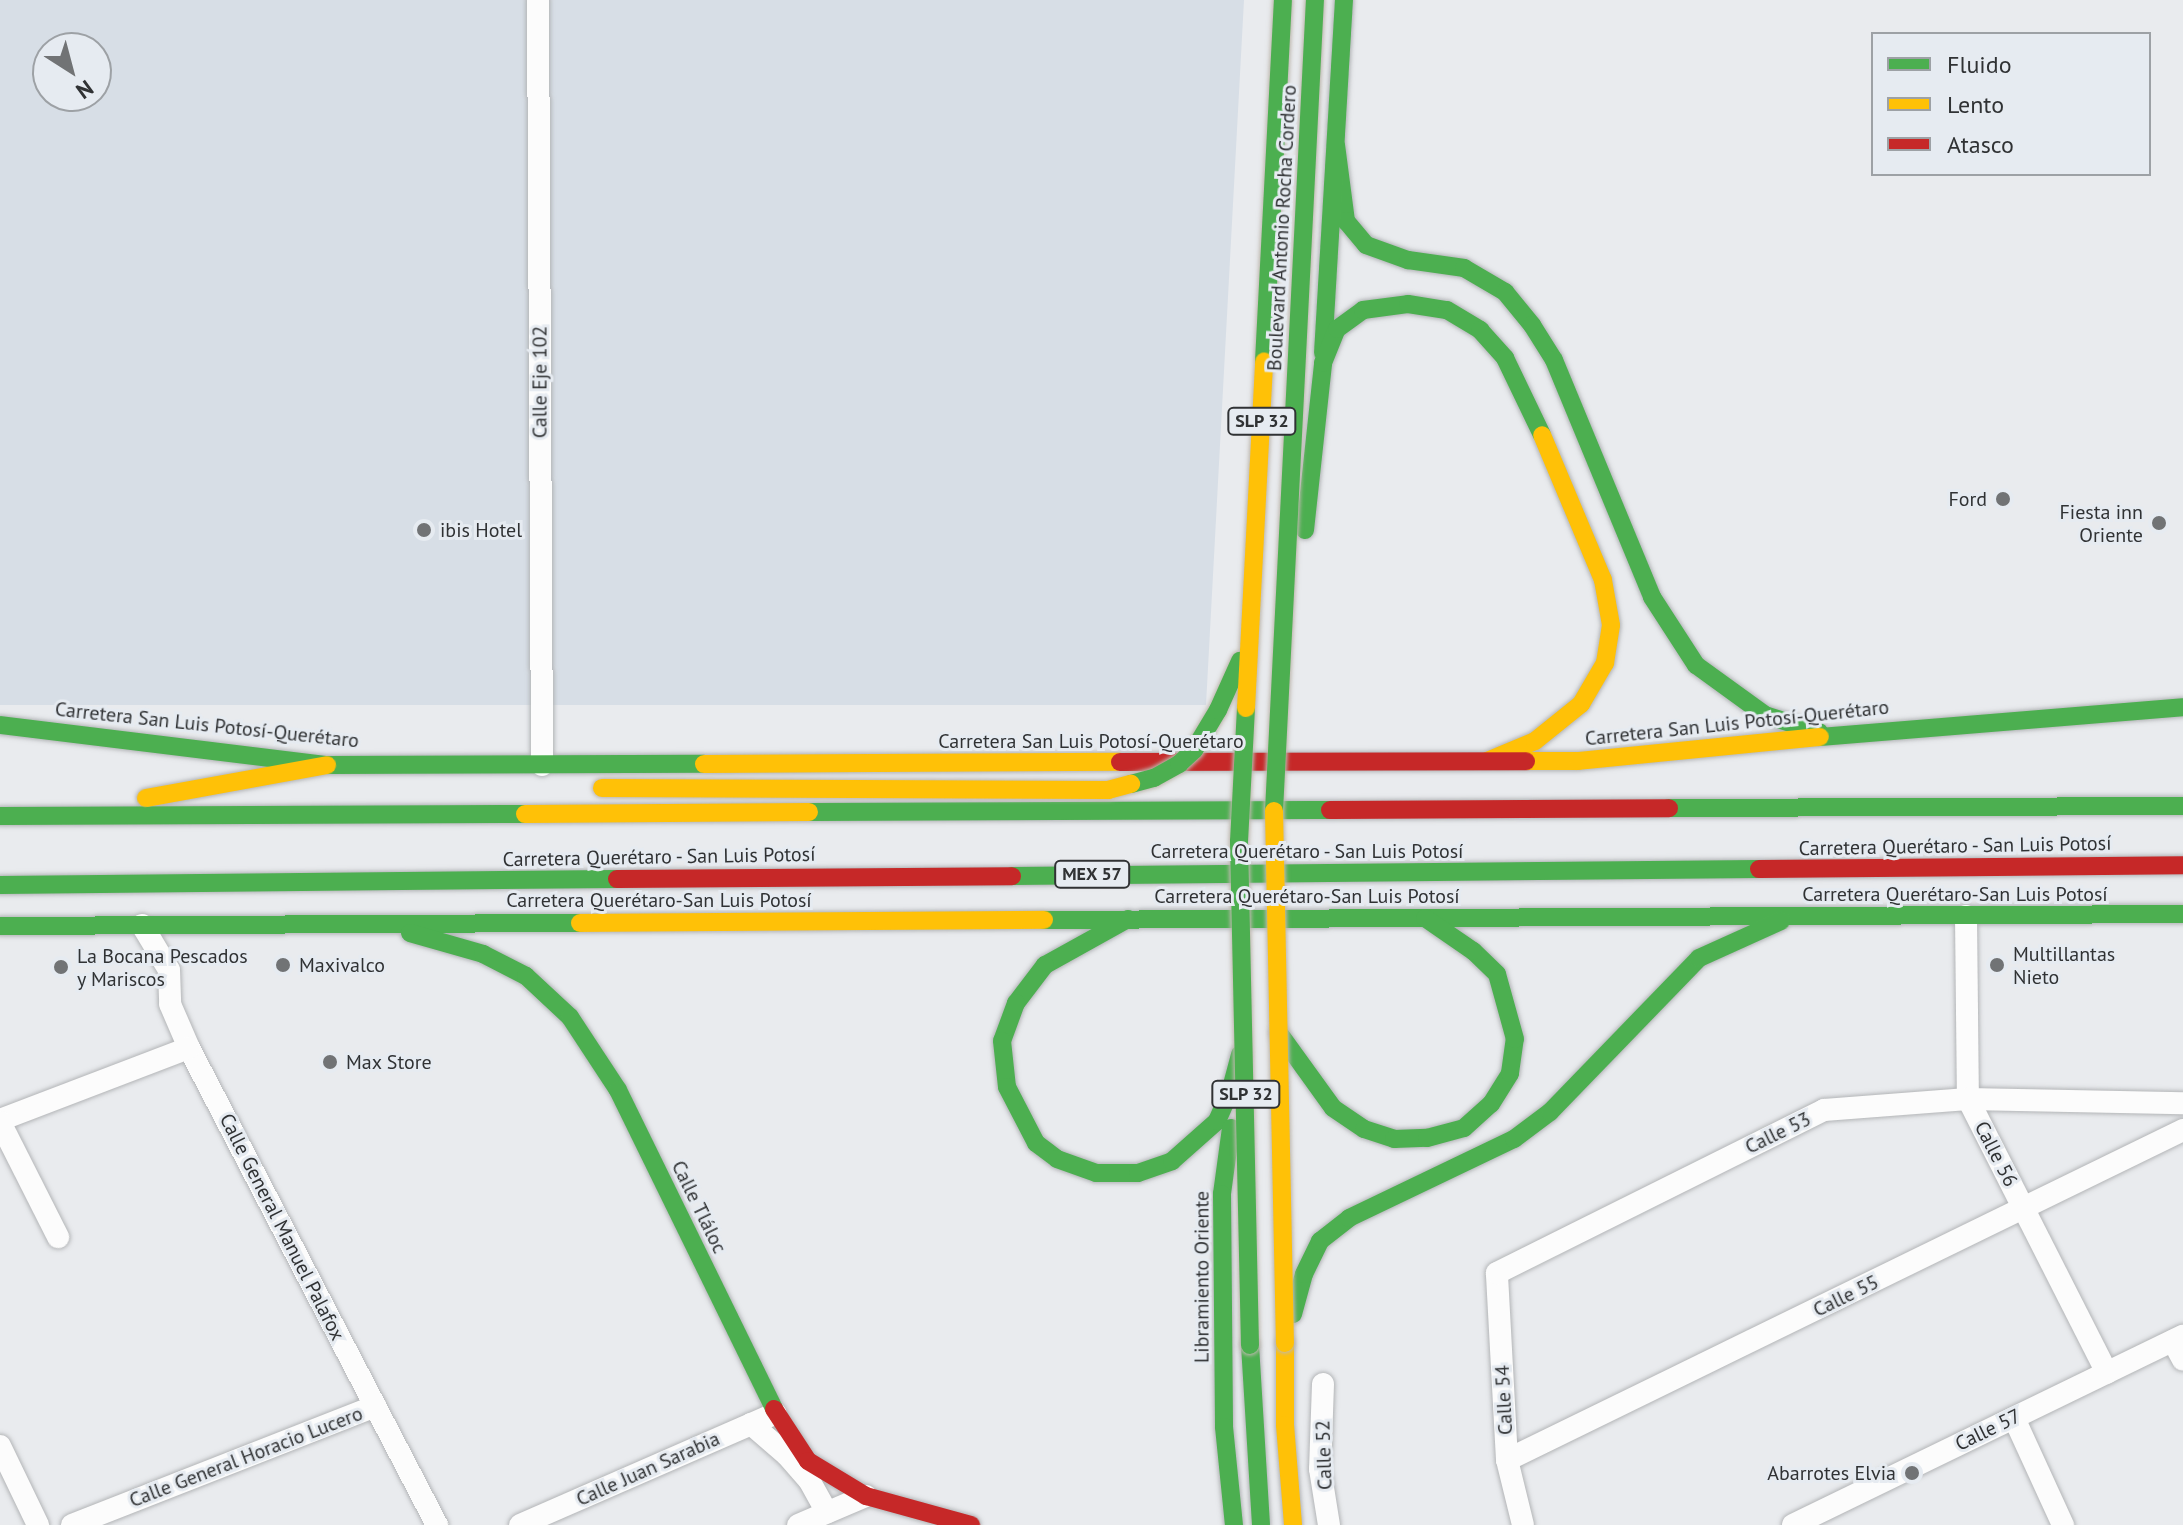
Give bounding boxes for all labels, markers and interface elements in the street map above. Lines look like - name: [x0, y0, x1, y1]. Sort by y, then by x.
- north arrow: [32, 32, 112, 112]
- legend: [1871, 32, 2151, 176]
- text: Fluido: [1947, 49, 2012, 80]
- text: N: [71, 74, 99, 105]
- street label: Boulevard Antonio Rocha Cordero: [1263, 84, 1301, 372]
- text: Lento: [1947, 89, 2004, 120]
- text: Atasco: [1947, 129, 2014, 160]
- street label: Calle Eje 102: [528, 326, 552, 438]
- road number: SLP 32: [1226, 407, 1298, 435]
- place label: Ford: [1948, 487, 1987, 511]
- marker: Ford: [1994, 490, 2012, 508]
- place label: Fiesta inn Oriente: [2059, 500, 2143, 547]
- marker: Fiesta inn Oriente: [2150, 514, 2168, 532]
- place label: ibis Hotel: [440, 518, 522, 542]
- marker: ibis Hotel: [415, 521, 433, 539]
- street label: Carretera San Luis Potosí-Querétaro: [1584, 695, 1890, 751]
- street label: Carretera San Luis Potosí-Querétaro: [54, 697, 360, 753]
- street label: Carretera San Luis Potosí-Querétaro: [938, 729, 1244, 753]
- street label: Carretera Querétaro - San Luis Potosí: [1797, 831, 2113, 861]
- street label: Carretera Querétaro - San Luis Potosí: [1149, 839, 1465, 863]
- street label: Carretera Querétaro - San Luis Potosí: [501, 842, 817, 872]
- road number: MEX 57: [1052, 860, 1132, 888]
- street label: Carretera Querétaro-San Luis Potosí: [1802, 882, 2108, 906]
- street label: Carretera Querétaro-San Luis Potosí: [1154, 884, 1460, 908]
- street label: Carretera Querétaro-San Luis Potosí: [506, 888, 812, 912]
- place label: Multillantas Nieto: [2013, 942, 2115, 989]
- place label: La Bocana Pescados y Mariscos: [77, 944, 248, 991]
- place label: Maxivalco: [299, 953, 385, 977]
- marker: Maxivalco: [274, 956, 292, 974]
- marker: Multillantas Nieto: [1988, 956, 2006, 974]
- marker: La Bocana Pescados y Mariscos: [52, 958, 70, 976]
- place label: Max Store: [346, 1050, 432, 1074]
- marker: Max Store: [321, 1053, 339, 1071]
- road number: SLP 32: [1210, 1080, 1282, 1108]
- street label: Calle 53: [1741, 1107, 1815, 1159]
- street label: Calle General Manuel Palafox: [214, 1110, 350, 1344]
- street label: Calle 56: [1969, 1117, 2023, 1191]
- street label: Calle Tláloc: [666, 1157, 732, 1257]
- street label: Libramiento Oriente: [1190, 1191, 1214, 1363]
- street label: Calle 55: [1809, 1270, 1883, 1322]
- street label: Calle 54: [1490, 1364, 1518, 1436]
- street label: Calle General Horacio Lucero: [126, 1401, 366, 1513]
- street label: Calle 57: [1951, 1404, 2025, 1456]
- street label: Calle 52: [1311, 1420, 1337, 1490]
- street label: Calle Juan Sarabia: [573, 1427, 723, 1511]
- place label: Abarrotes Elvia: [1767, 1461, 1896, 1485]
- marker: Abarrotes Elvia: [1903, 1464, 1921, 1482]

